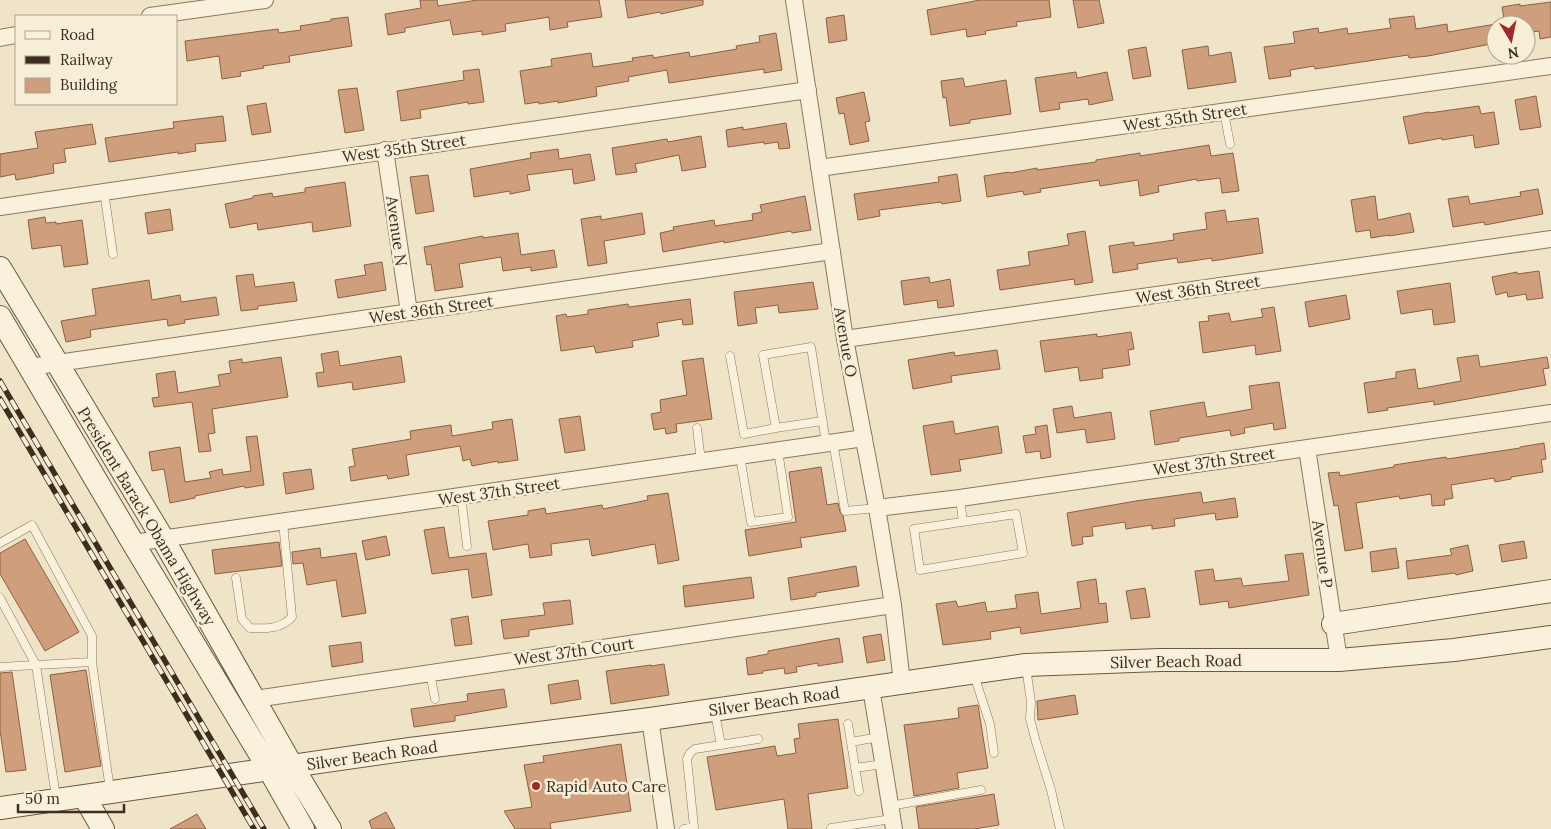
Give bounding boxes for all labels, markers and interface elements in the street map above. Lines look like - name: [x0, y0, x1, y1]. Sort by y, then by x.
- legend: [15, 15, 178, 105]
- north arrow: [1486, 15, 1536, 65]
- text: Road: [60, 25, 95, 44]
- text: N: [1506, 43, 1520, 63]
- text: Railway: [60, 50, 113, 69]
- text: Building: [60, 75, 118, 94]
- street label: West 35th Street: [1122, 98, 1249, 136]
- street label: West 35th Street: [341, 129, 468, 167]
- street label: Avenue N: [382, 194, 412, 267]
- street label: West 36th Street: [1135, 270, 1262, 308]
- street label: West 36th Street: [368, 290, 495, 328]
- street label: Avenue O: [830, 304, 862, 379]
- street label: President Barack Obama Highway: [74, 403, 221, 630]
- street label: West 37th Street: [1152, 442, 1277, 479]
- street label: West 37th Street: [437, 472, 562, 509]
- street label: Avenue P: [1308, 518, 1338, 589]
- street label: West 37th Court: [513, 633, 636, 669]
- street label: Silver Beach Road: [1110, 650, 1243, 672]
- street label: Silver Beach Road: [707, 682, 841, 720]
- street label: Silver Beach Road: [305, 736, 439, 774]
- place label: Rapid Auto Care: [546, 776, 667, 796]
- marker: Rapid Auto Care: [530, 780, 542, 792]
- scale bar: [18, 782, 124, 814]
- text: 50 m: [25, 789, 60, 808]

